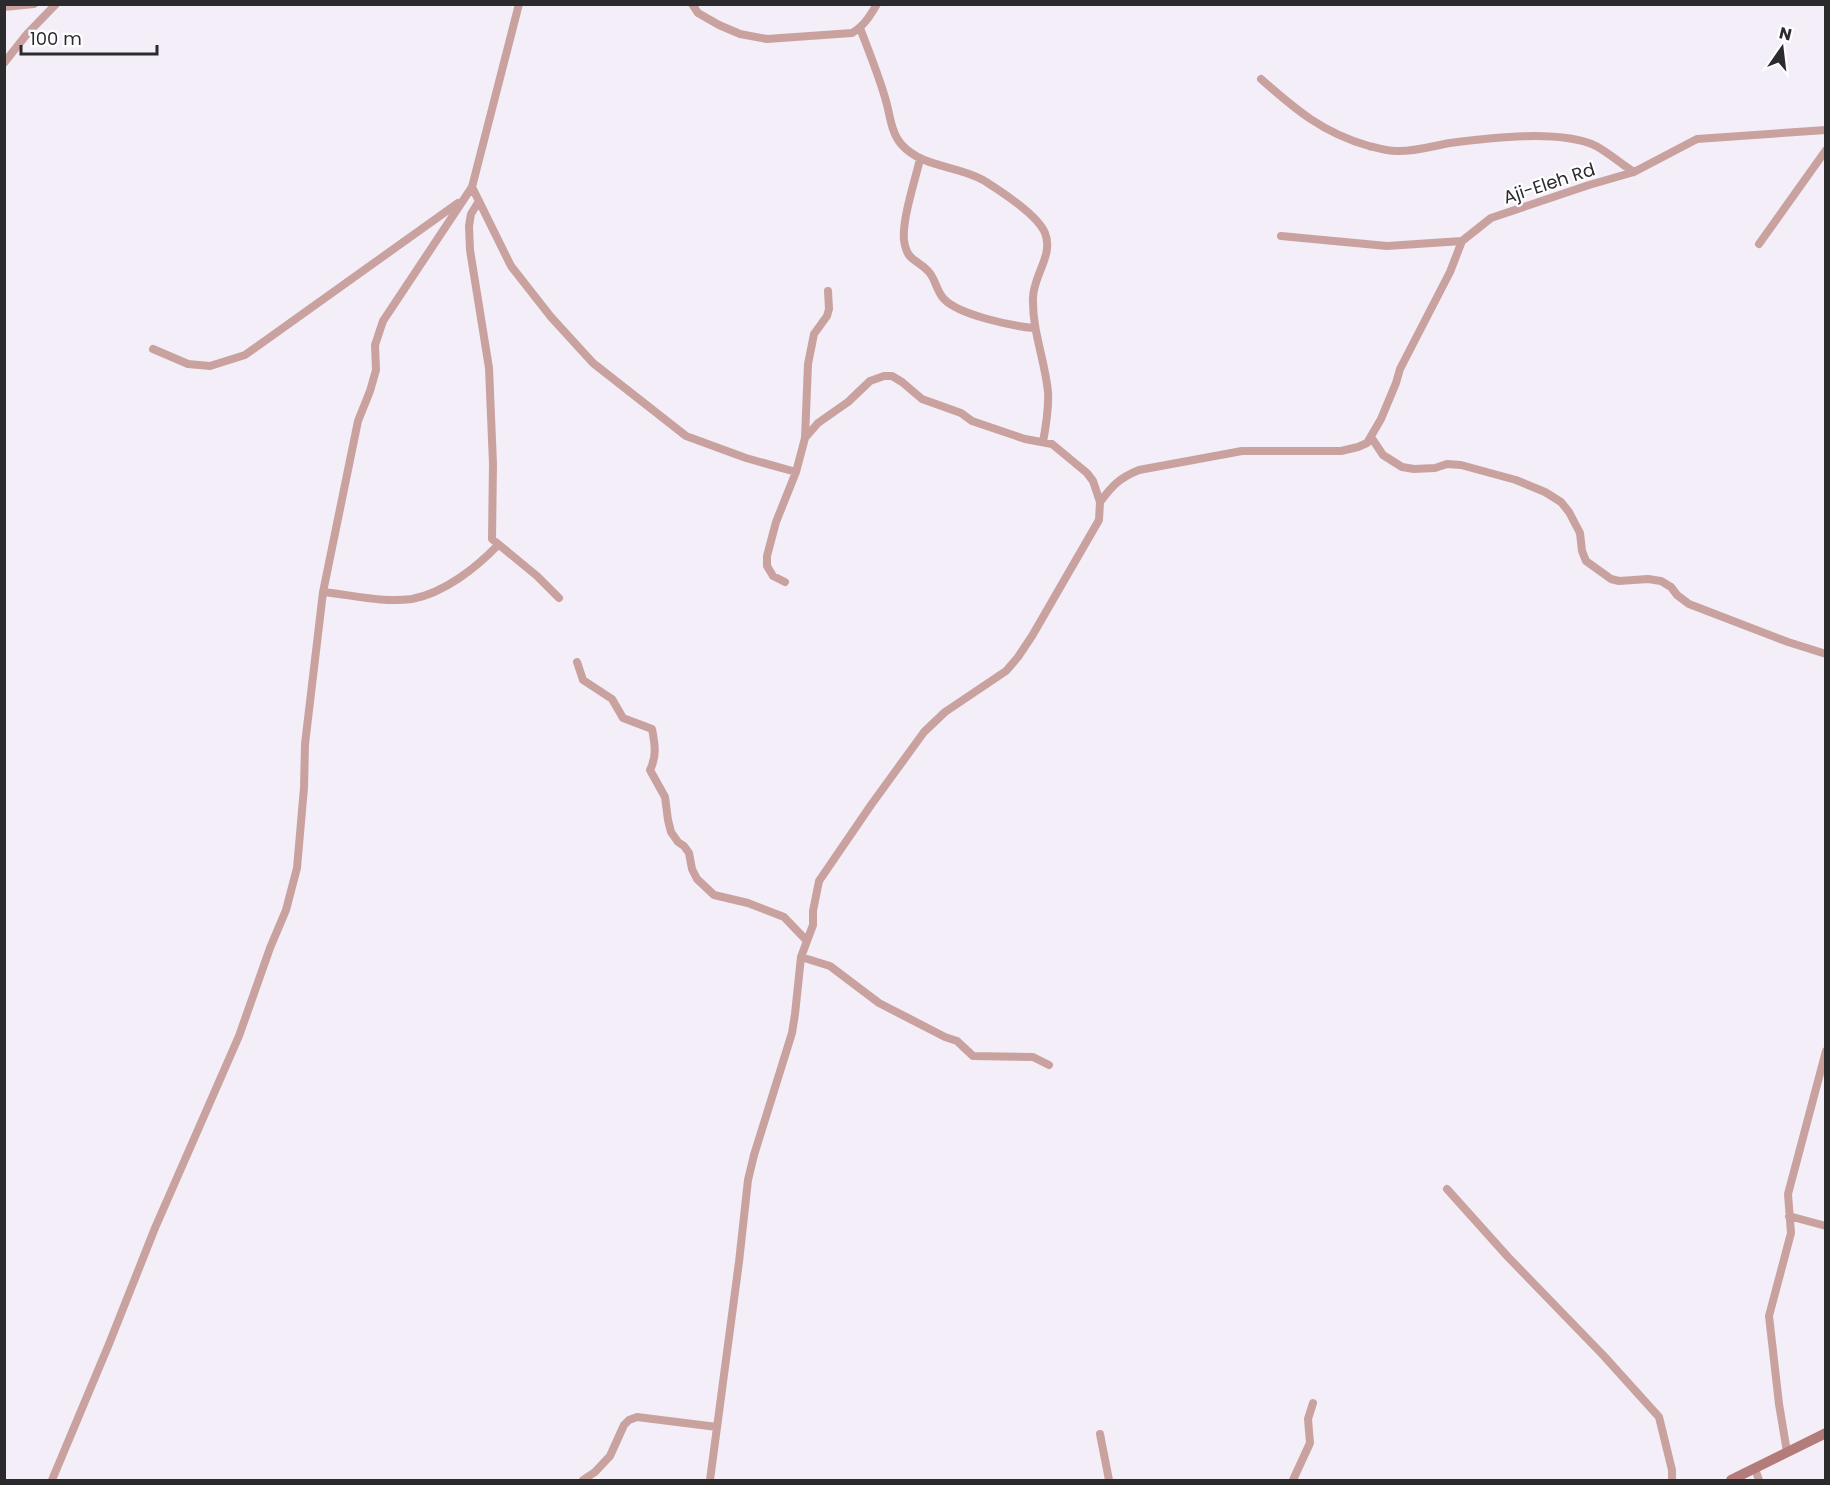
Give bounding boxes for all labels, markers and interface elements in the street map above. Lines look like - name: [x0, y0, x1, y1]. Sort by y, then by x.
- scale bar: [21, 18, 158, 56]
- north arrow: [1752, 18, 1812, 78]
- text: N: [1777, 21, 1794, 47]
- text: 100 m: [30, 26, 82, 51]
- street label: Aji-Eleh Rd: [1500, 156, 1598, 210]

